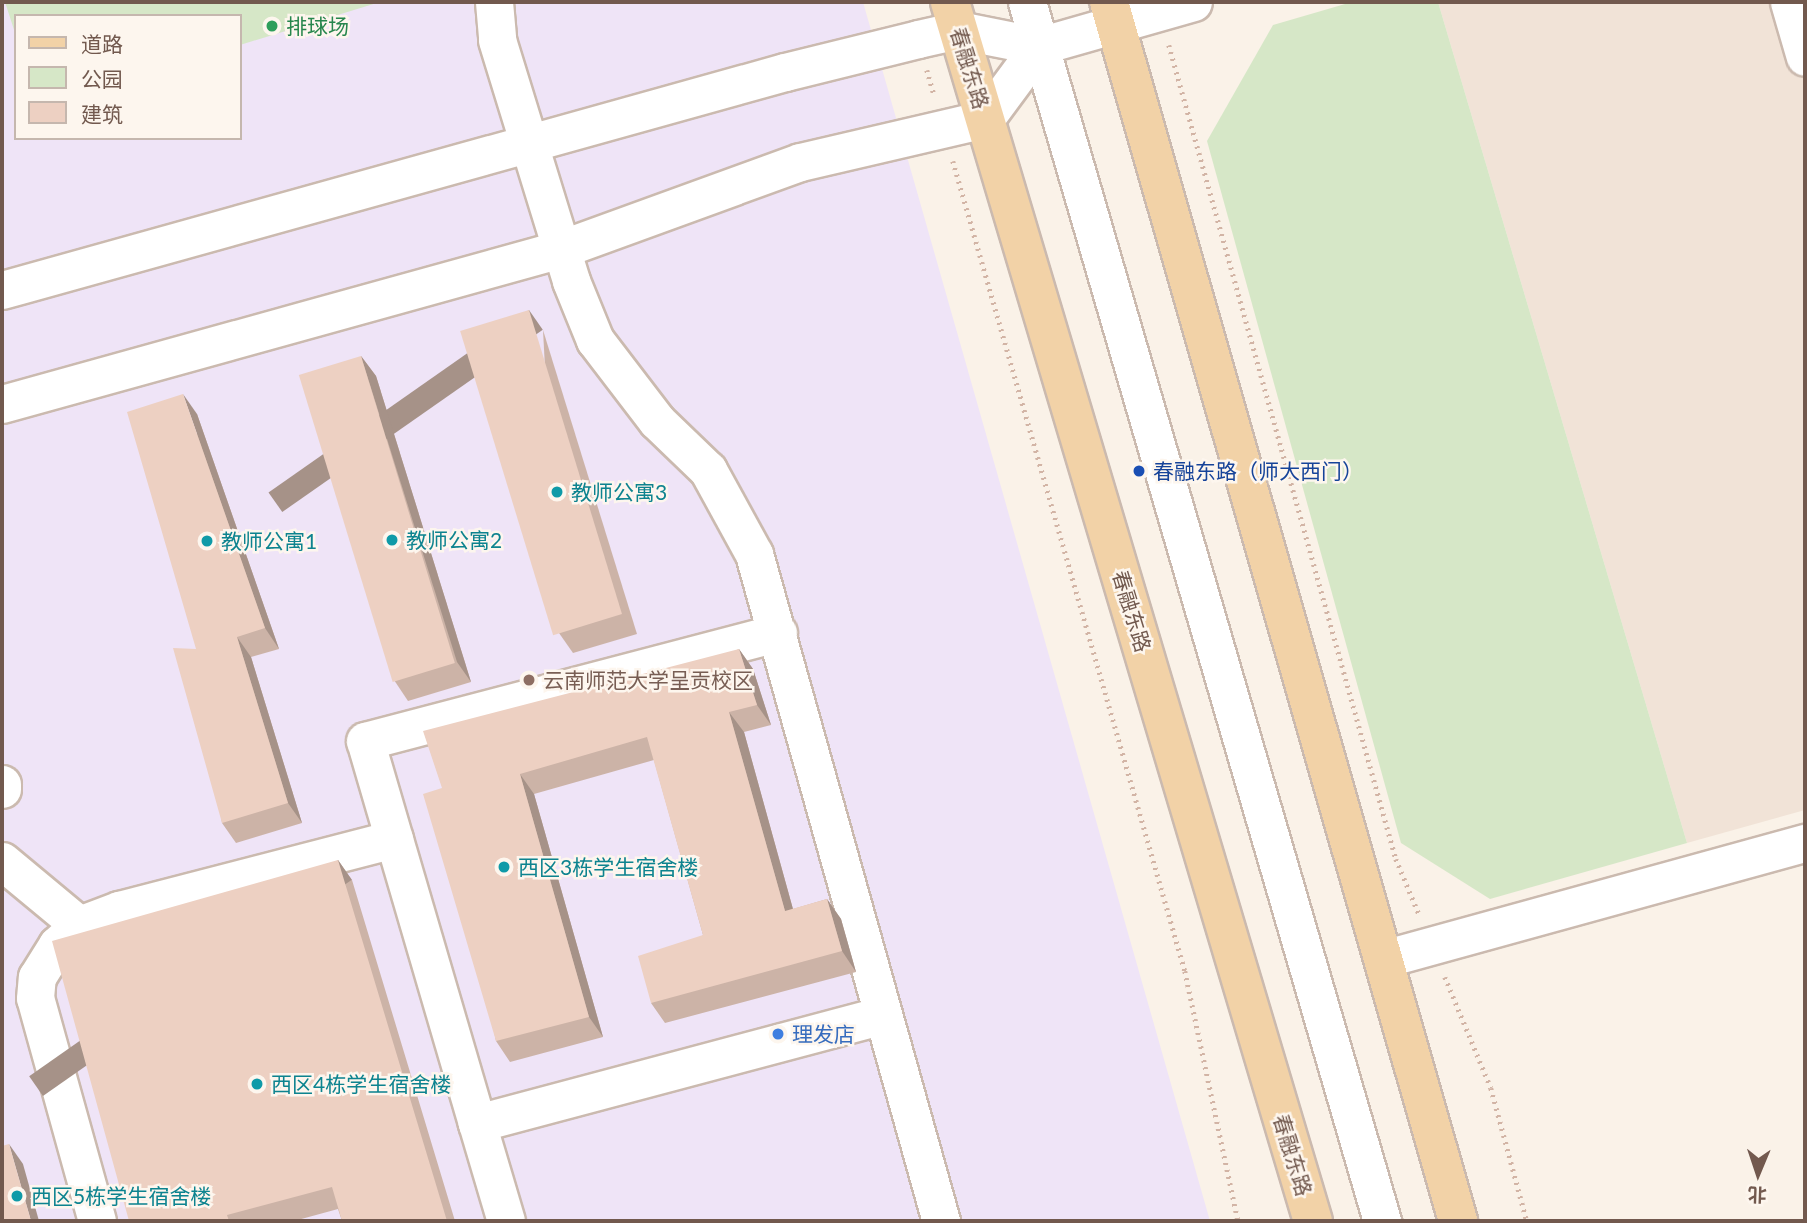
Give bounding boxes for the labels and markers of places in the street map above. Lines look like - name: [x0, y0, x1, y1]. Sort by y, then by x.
- place label: 排球场: [286, 13, 349, 39]
- marker: 排球场: [264, 18, 280, 34]
- place label: 春融东路（师大西门）: [1153, 458, 1363, 484]
- marker: 春融东路（师大西门）: [1131, 463, 1147, 479]
- place label: 教师公寓3: [571, 479, 667, 505]
- marker: 教师公寓3: [549, 484, 565, 500]
- place label: 教师公寓2: [406, 527, 502, 553]
- place label: 教师公寓1: [221, 528, 317, 554]
- marker: 教师公寓2: [384, 532, 400, 548]
- marker: 教师公寓1: [199, 533, 215, 549]
- place label: 云南师范大学呈贡校区: [543, 667, 753, 693]
- marker: 云南师范大学呈贡校区: [521, 672, 537, 688]
- place label: 西区3栋学生宿舍楼: [518, 854, 698, 880]
- marker: 西区3栋学生宿舍楼: [496, 859, 512, 875]
- place label: 理发店: [792, 1021, 855, 1047]
- marker: 理发店: [770, 1026, 786, 1042]
- place label: 西区4栋学生宿舍楼: [271, 1071, 451, 1097]
- marker: 西区4栋学生宿舍楼: [249, 1076, 265, 1092]
- place label: 西区5栋学生宿舍楼: [31, 1183, 211, 1209]
- marker: 西区5栋学生宿舍楼: [9, 1188, 25, 1204]

